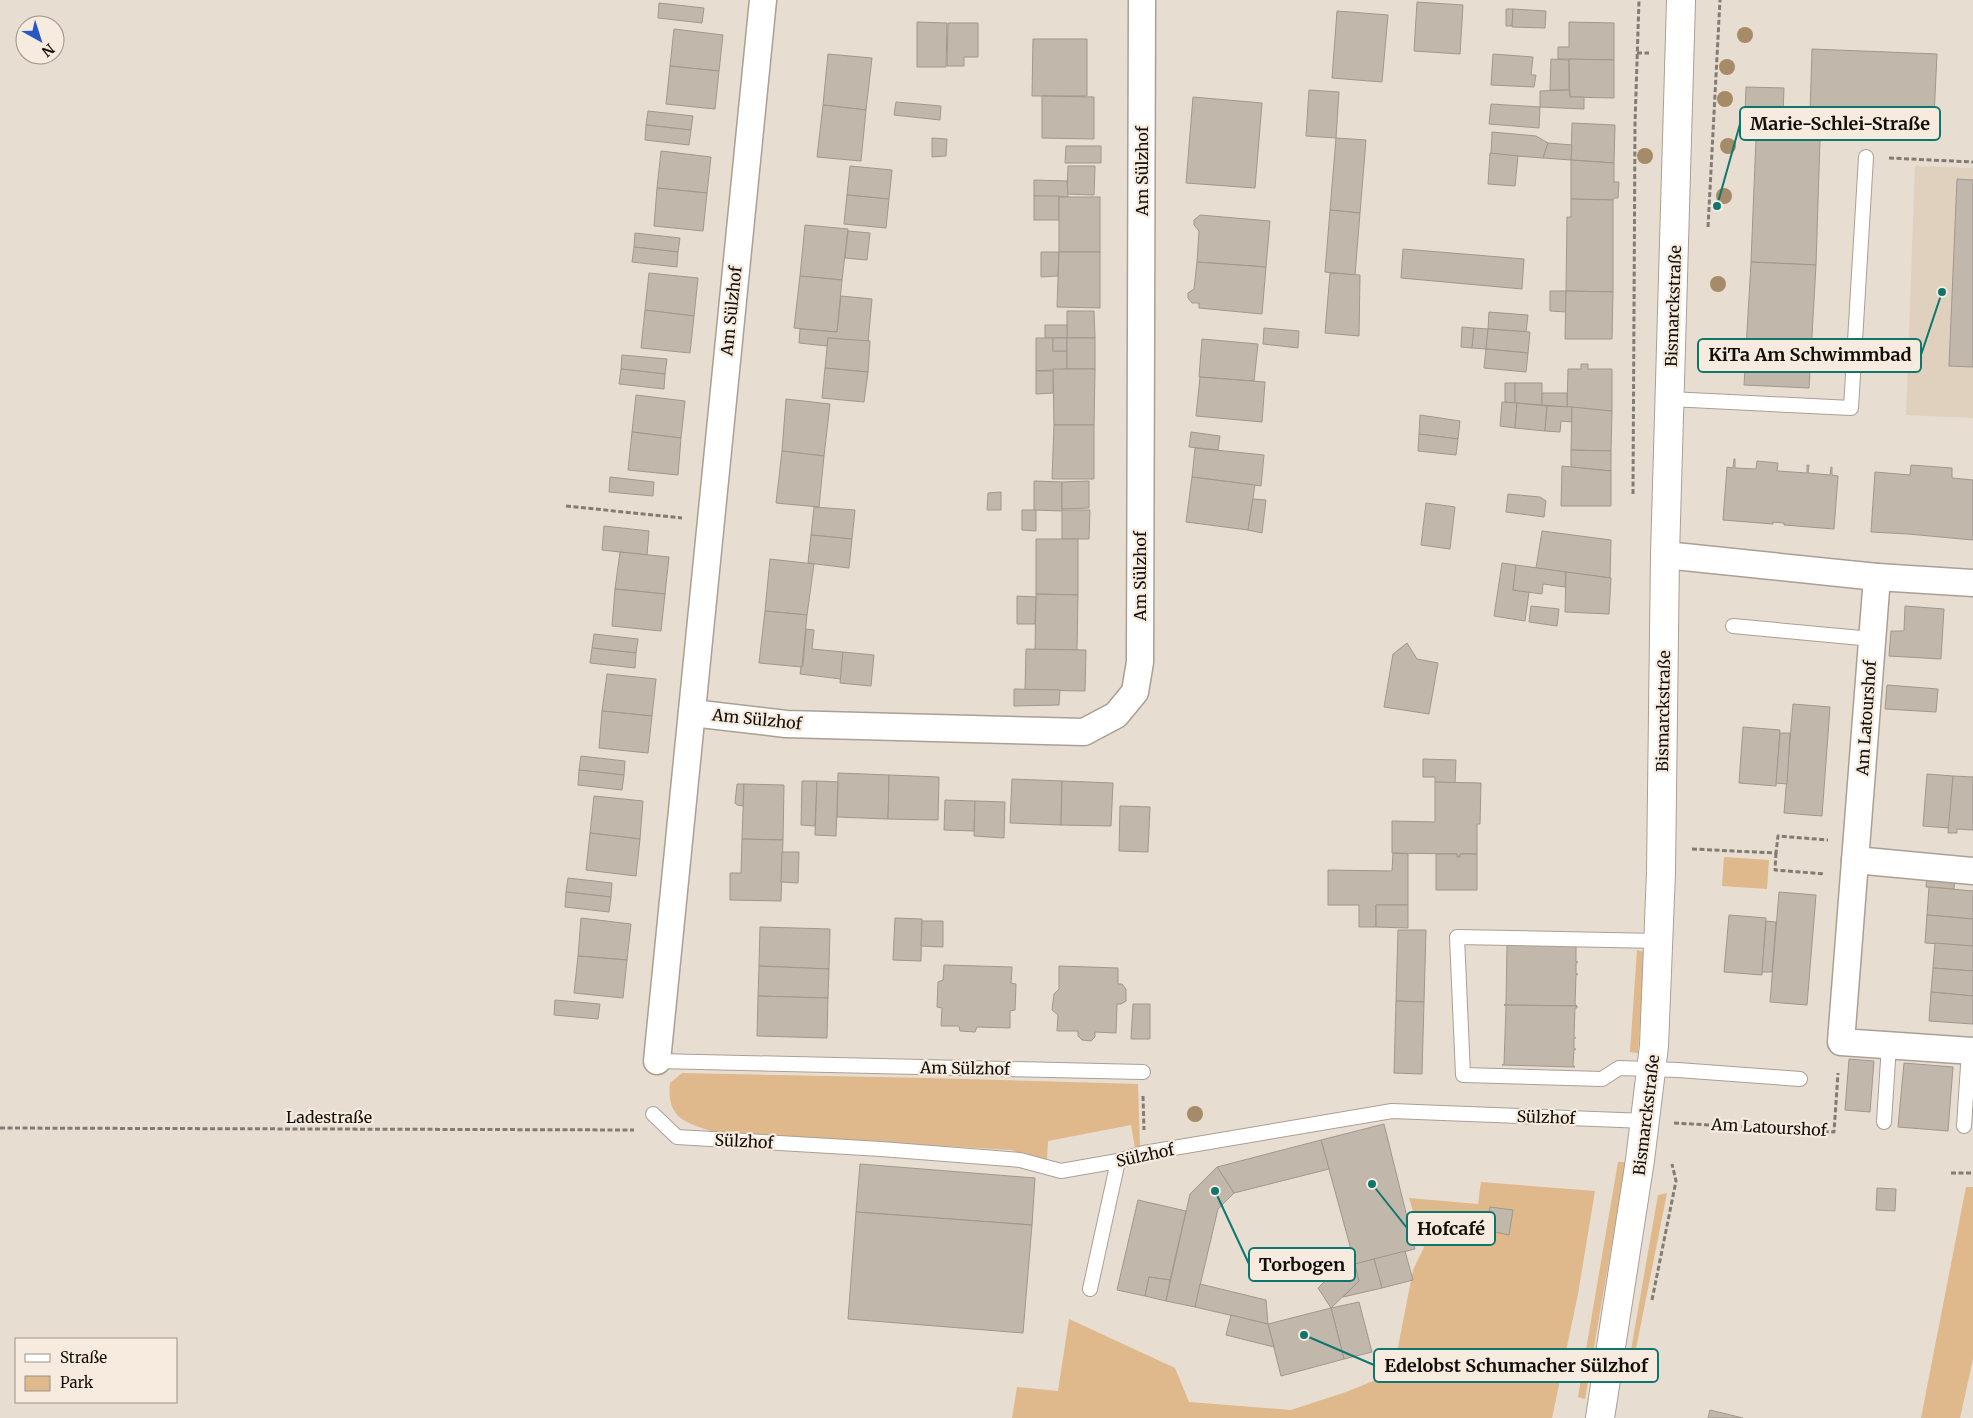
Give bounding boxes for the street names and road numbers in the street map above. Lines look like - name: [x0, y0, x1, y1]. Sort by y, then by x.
- street label: Am Sülzhof: [1132, 125, 1152, 217]
- street label: Bismarckstraße: [1661, 245, 1685, 367]
- street label: Am Sülzhof: [716, 264, 746, 358]
- street label: Am Sülzhof: [1130, 530, 1150, 622]
- street label: Bismarckstraße: [1652, 650, 1674, 772]
- street label: Am Latourshof: [1852, 659, 1880, 777]
- street label: Am Sülzhof: [710, 704, 804, 734]
- street label: Bismarckstraße: [1629, 1053, 1663, 1177]
- street label: Am Sülzhof: [919, 1057, 1011, 1079]
- street label: Sülzhof: [1516, 1106, 1577, 1128]
- street label: Ladestraße: [286, 1107, 372, 1127]
- street label: Am Latourshof: [1710, 1114, 1828, 1140]
- street label: Sülzhof: [714, 1129, 775, 1153]
- street label: Sülzhof: [1114, 1139, 1177, 1171]

